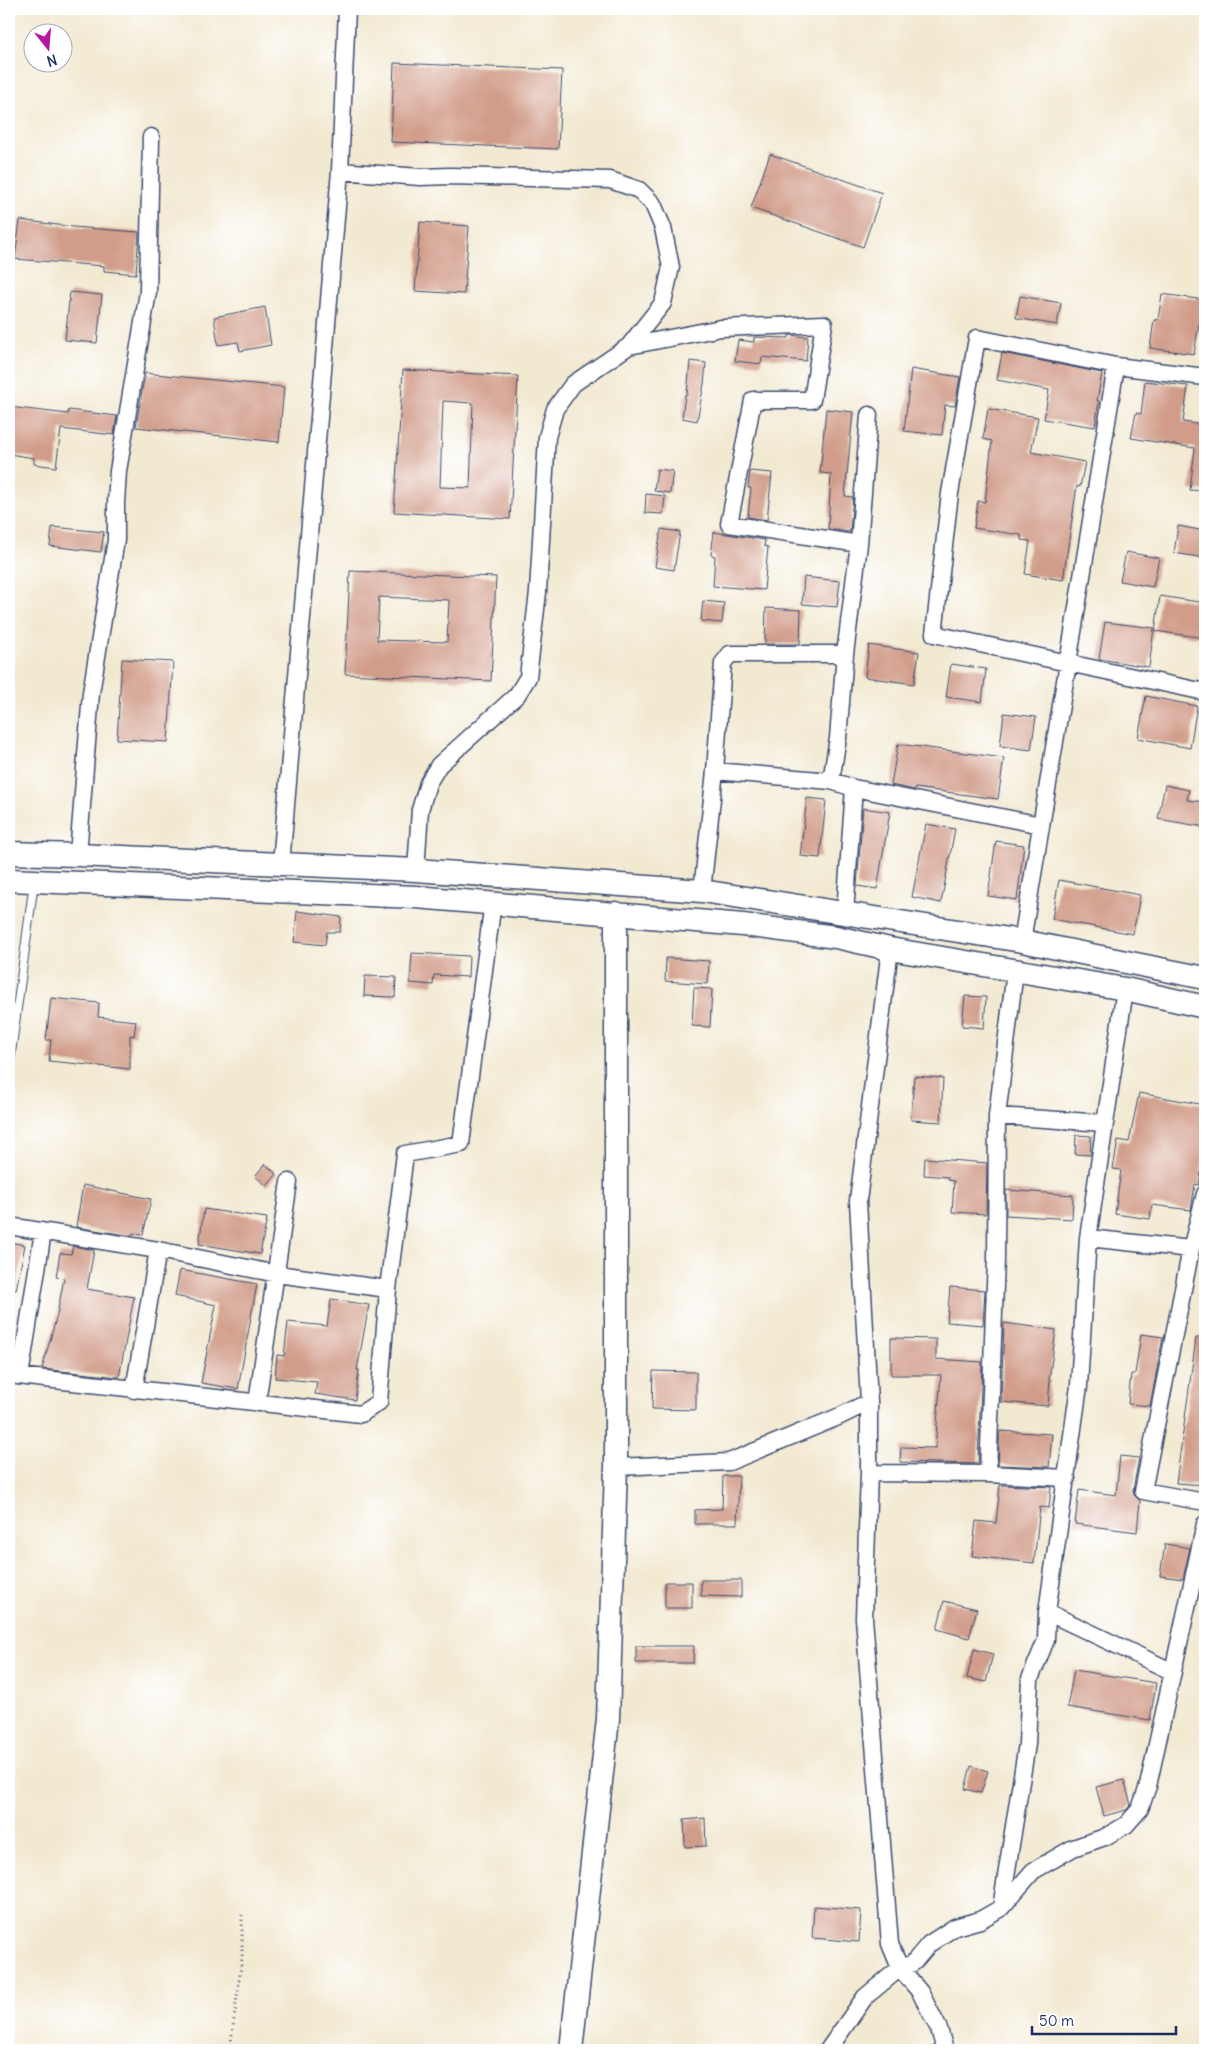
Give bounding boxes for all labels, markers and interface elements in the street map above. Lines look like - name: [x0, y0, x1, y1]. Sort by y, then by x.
- north arrow: [22, 22, 72, 72]
- text: N: [45, 50, 59, 70]
- scale bar: [1032, 2004, 1175, 2036]
- text: 50 m: [1039, 2011, 1074, 2030]

